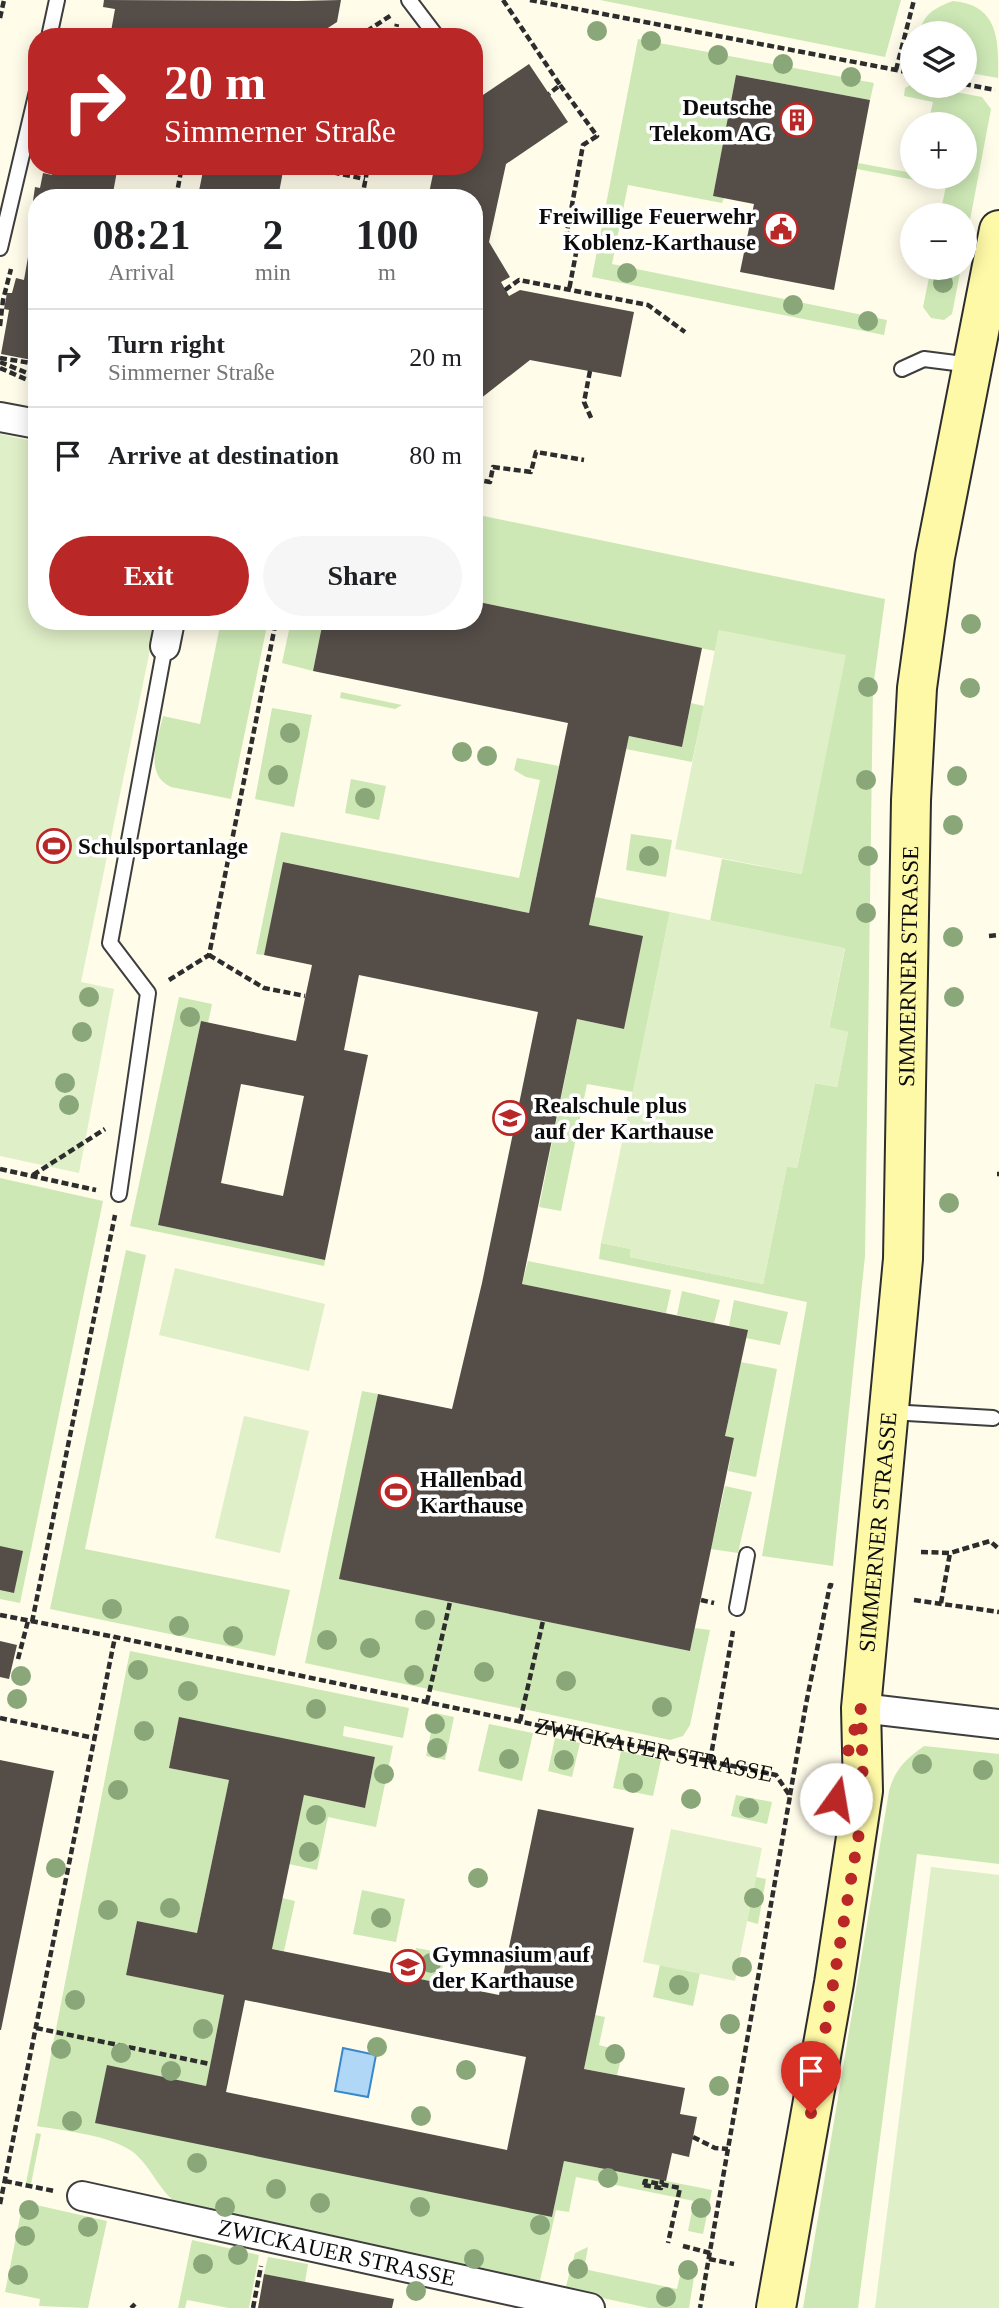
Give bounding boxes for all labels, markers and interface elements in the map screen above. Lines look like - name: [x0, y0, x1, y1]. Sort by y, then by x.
- map controls: [900, 21, 977, 280]
- button: layers: [900, 21, 977, 98]
- text: 20 m: [164, 55, 266, 110]
- icon: right: [49, 56, 140, 147]
- place label: Deutsche Telekom AG: [650, 95, 772, 146]
- building icon: Deutsche Telekom AG: [778, 101, 816, 139]
- button: +: [900, 112, 977, 189]
- text: Simmerner Straße: [164, 113, 396, 149]
- button: −: [900, 203, 977, 280]
- place label: Freiwillige Feuerwehr Koblenz-Karthause: [539, 204, 756, 255]
- public building icon: Freiwillige Feuerwehr Koblenz-Karthause: [762, 210, 800, 248]
- text: 08:21: [93, 212, 191, 258]
- text: 2: [262, 212, 283, 258]
- text: 100: [355, 212, 418, 258]
- text: Arrival: [108, 260, 175, 285]
- text: min: [255, 260, 291, 285]
- text: m: [378, 260, 396, 285]
- text: Turn right: [108, 330, 225, 359]
- icon: right: [49, 339, 87, 377]
- text: 20 m: [409, 343, 462, 372]
- text: Simmerner Straße: [108, 360, 275, 385]
- icon: arrive: [49, 437, 87, 475]
- text: Arrive at destination: [108, 441, 339, 470]
- text: 80 m: [409, 441, 462, 470]
- button: Exit: [49, 536, 249, 616]
- button: Share: [263, 536, 462, 616]
- sports icon: Schulsportanlage: [35, 827, 73, 865]
- place label: Schulsportanlage: [78, 834, 248, 859]
- street label: SIMMERNER STRASSE: [894, 846, 923, 1087]
- place label: Realschule plus auf der Karthause: [534, 1093, 714, 1144]
- school or university icon: Realschule plus auf der Karthause: [491, 1099, 529, 1137]
- street label: SIMMERNER STRASSE: [854, 1411, 901, 1653]
- place label: Hallenbad Karthause: [420, 1467, 524, 1518]
- sports icon: Hallenbad Karthause: [377, 1473, 415, 1511]
- street label: ZWICKAUER STRASSE: [533, 1713, 775, 1787]
- position arrow: [799, 1762, 873, 1836]
- place label: Gymnasium auf der Karthause: [432, 1942, 590, 1993]
- school or university icon: Gymnasium auf der Karthause: [389, 1948, 427, 1986]
- pin: [781, 2041, 841, 2113]
- icon: arrive: [792, 2052, 830, 2090]
- street label: ZWICKAUER STRASSE: [216, 2214, 458, 2290]

